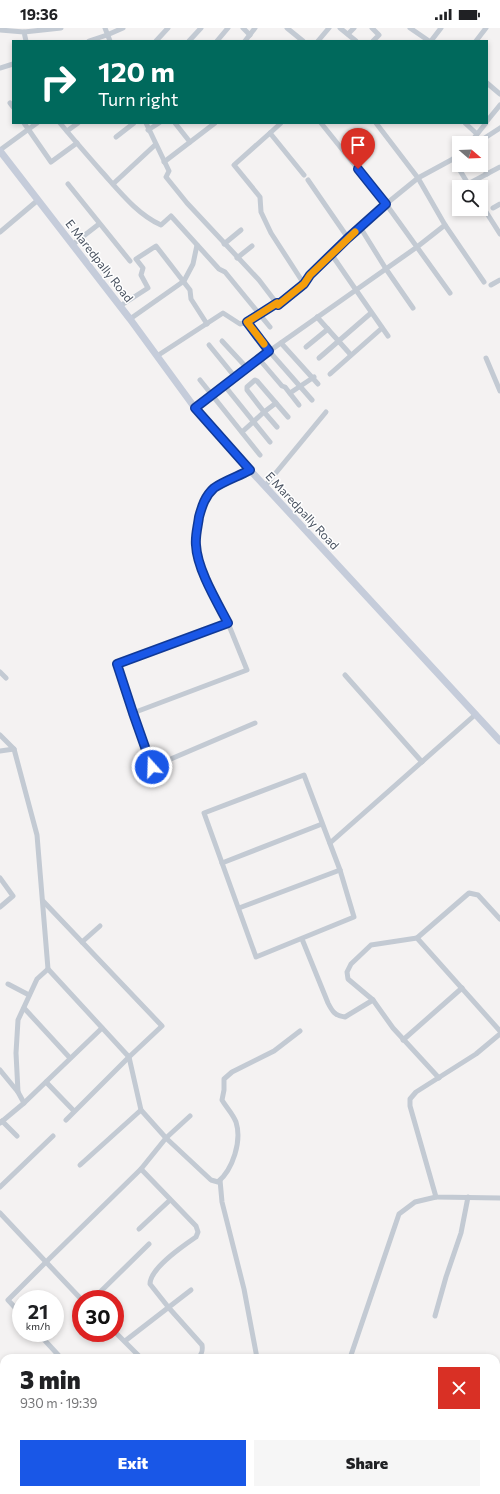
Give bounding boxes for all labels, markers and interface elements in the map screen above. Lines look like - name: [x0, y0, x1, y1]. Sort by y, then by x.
- text: 19:36: [20, 5, 58, 23]
- text: 120 m: [98, 54, 175, 88]
- icon: right: [32, 56, 84, 108]
- text: Turn right: [98, 88, 178, 110]
- pin: [341, 128, 375, 169]
- icon: arrive: [347, 134, 369, 156]
- north arrow: [452, 136, 488, 172]
- map controls: [452, 136, 488, 216]
- button: search: [452, 180, 488, 216]
- street label: E Maredpally Road: [63, 216, 136, 305]
- street label: E Maredpally Road: [263, 469, 342, 552]
- position arrow: [131, 746, 173, 788]
- speed limit sign: 30: [72, 1290, 124, 1342]
- text: 21: [28, 1299, 48, 1323]
- text: km/h: [26, 1320, 50, 1332]
- text: 3 min: [20, 1365, 81, 1394]
- button: close: [438, 1367, 480, 1409]
- text: 930 m · 19:39: [20, 1395, 97, 1411]
- button: Exit: [20, 1440, 246, 1486]
- button: Share: [254, 1440, 480, 1486]

